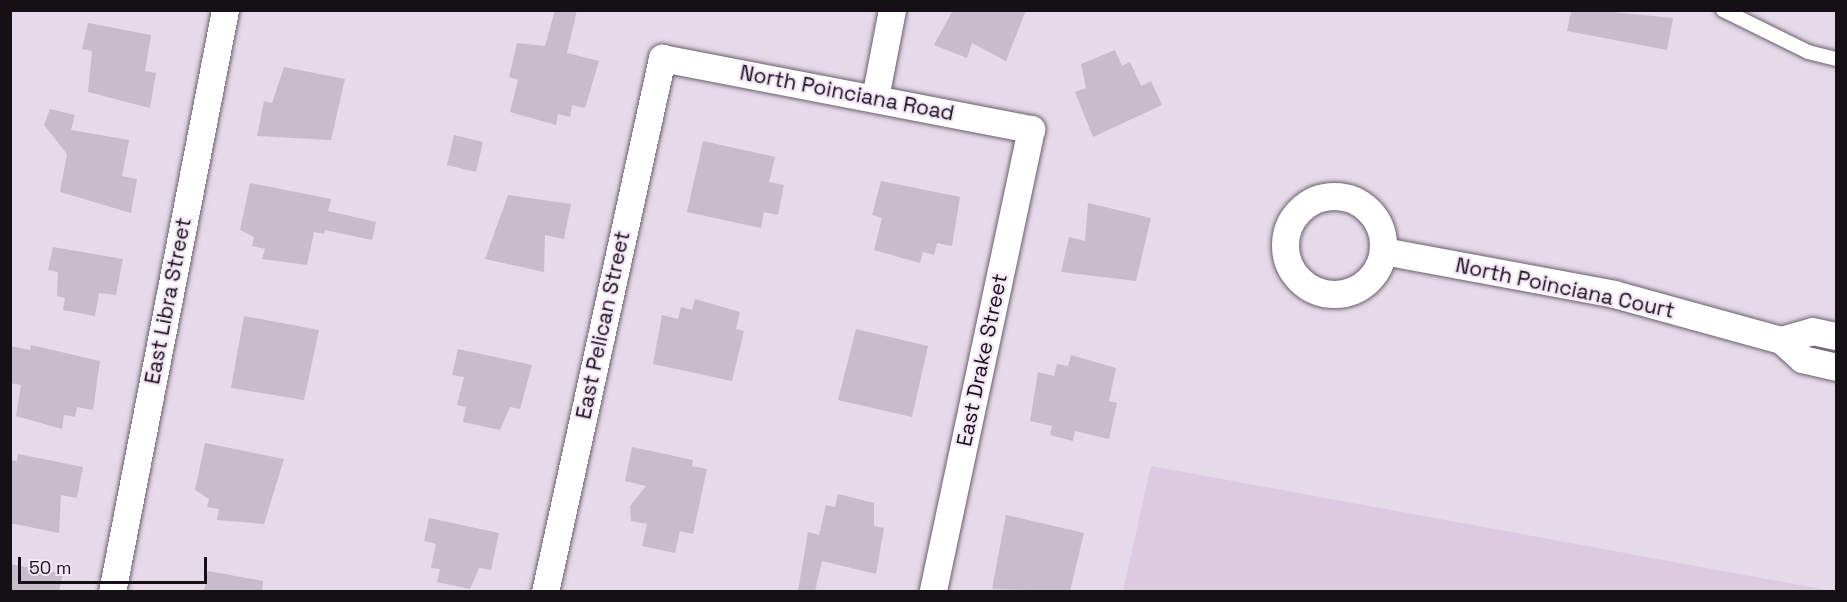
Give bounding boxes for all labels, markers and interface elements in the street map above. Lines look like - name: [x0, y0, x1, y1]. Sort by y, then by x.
- street label: North Poinciana Road: [738, 60, 956, 126]
- street label: East Libra Street: [140, 216, 196, 386]
- street label: East Pelican Street: [571, 229, 635, 421]
- street label: North Poinciana Court: [1453, 252, 1677, 324]
- street label: East Drake Street: [951, 271, 1013, 449]
- scale bar: [21, 545, 210, 583]
- text: 50 m: [29, 556, 71, 579]

